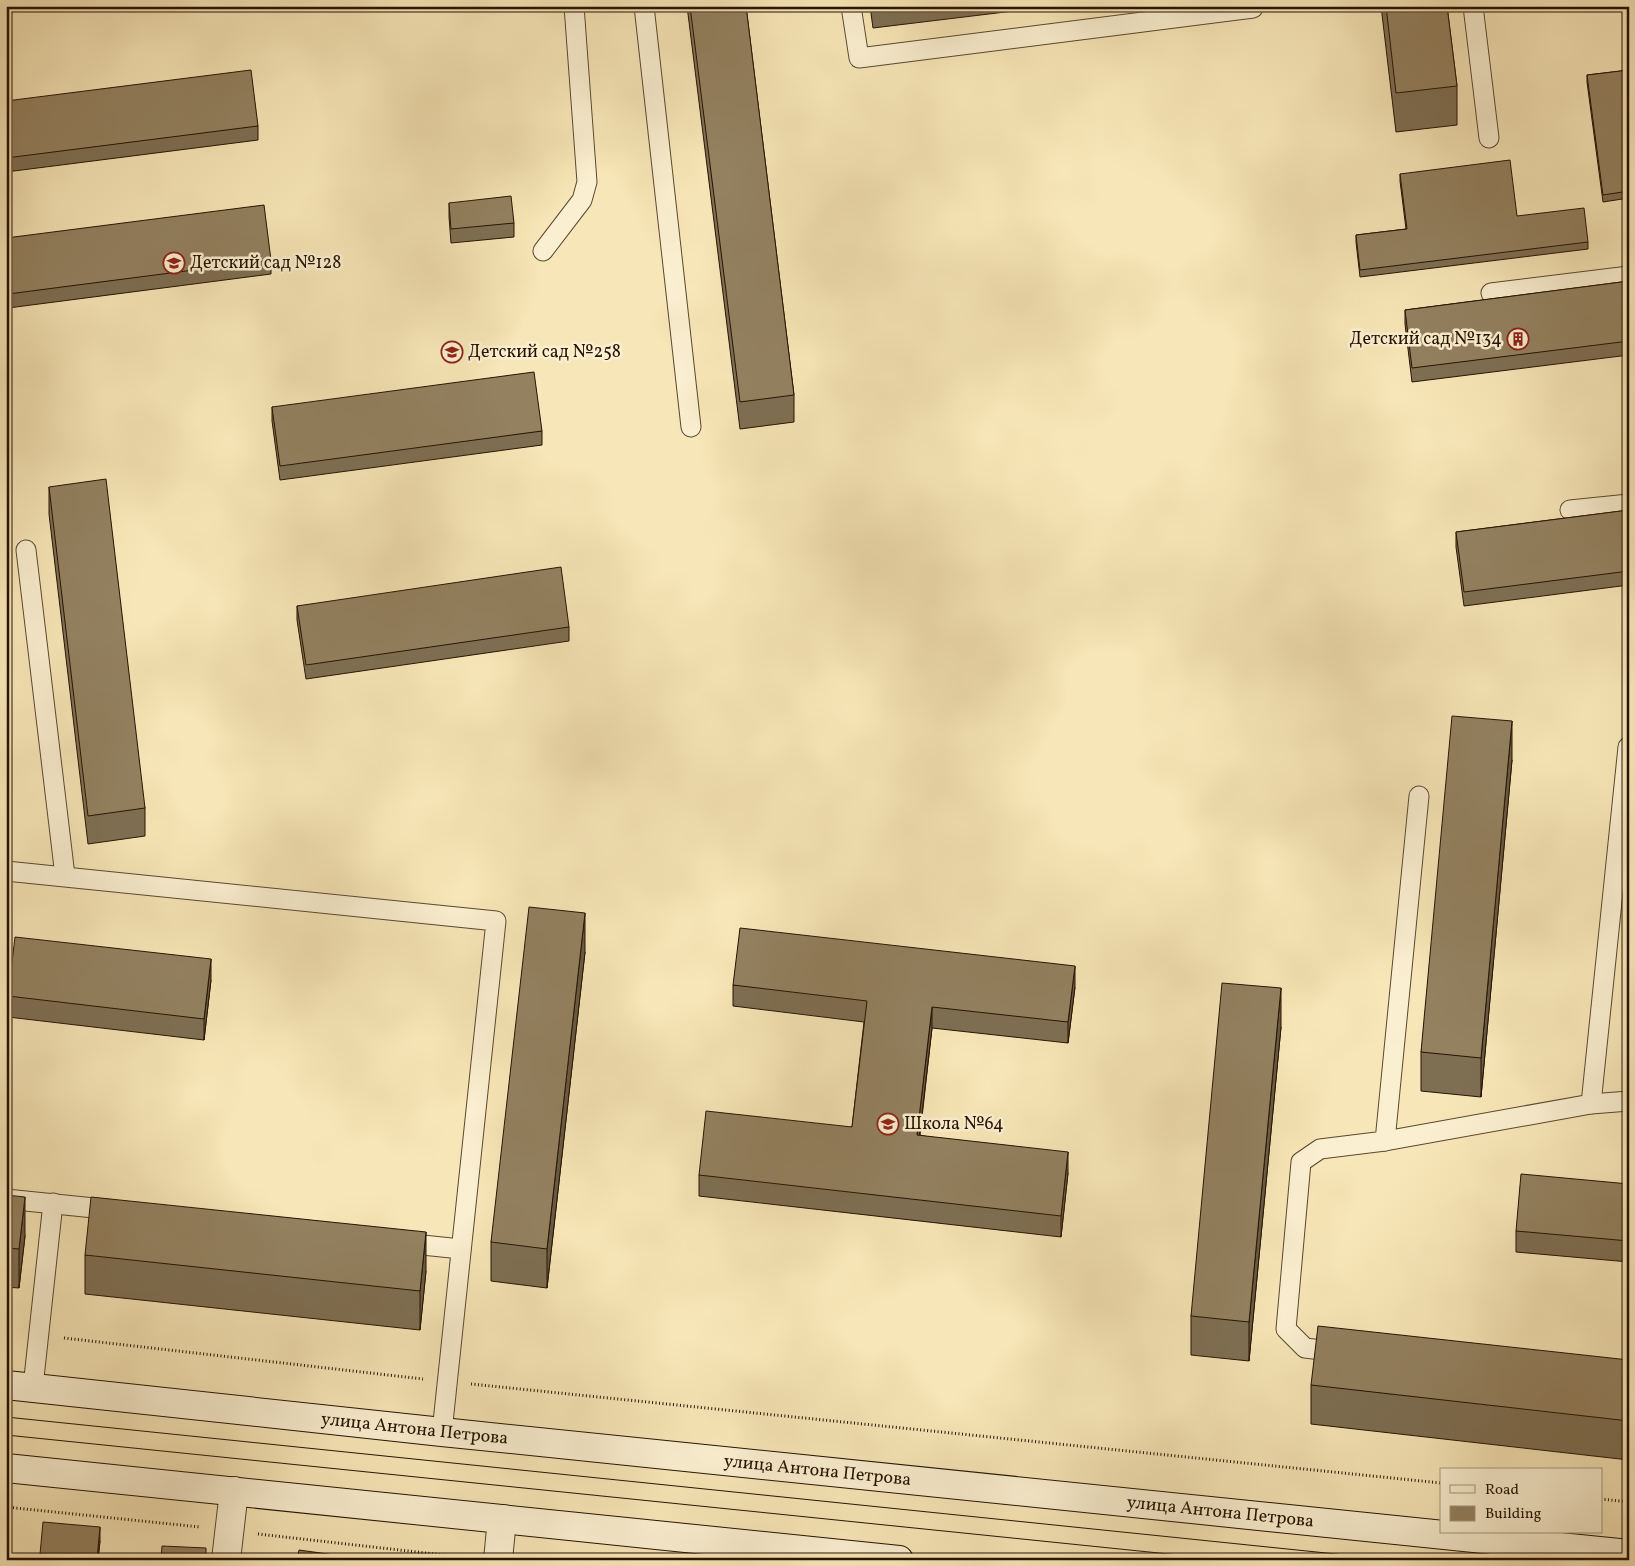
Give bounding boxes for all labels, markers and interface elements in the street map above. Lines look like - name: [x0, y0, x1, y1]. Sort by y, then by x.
- school or university icon: Детский сад №128: [162, 251, 186, 275]
- place label: Детский сад №128: [190, 251, 341, 276]
- place label: Детский сад №134: [1350, 327, 1502, 352]
- building icon: Детский сад №134: [1506, 327, 1530, 351]
- school or university icon: Детский сад №258: [440, 340, 464, 364]
- place label: Детский сад №258: [468, 340, 621, 365]
- school or university icon: Школа №64: [876, 1112, 900, 1136]
- place label: Школа №64: [904, 1112, 1004, 1137]
- street label: улица Антона Петрова: [320, 1407, 510, 1451]
- street label: улица Антона Петрова: [723, 1449, 912, 1493]
- legend: [1440, 1468, 1602, 1534]
- text: Road: [1485, 1480, 1519, 1501]
- street label: улица Антона Петрова: [1125, 1490, 1315, 1534]
- text: Building: [1485, 1504, 1542, 1525]

